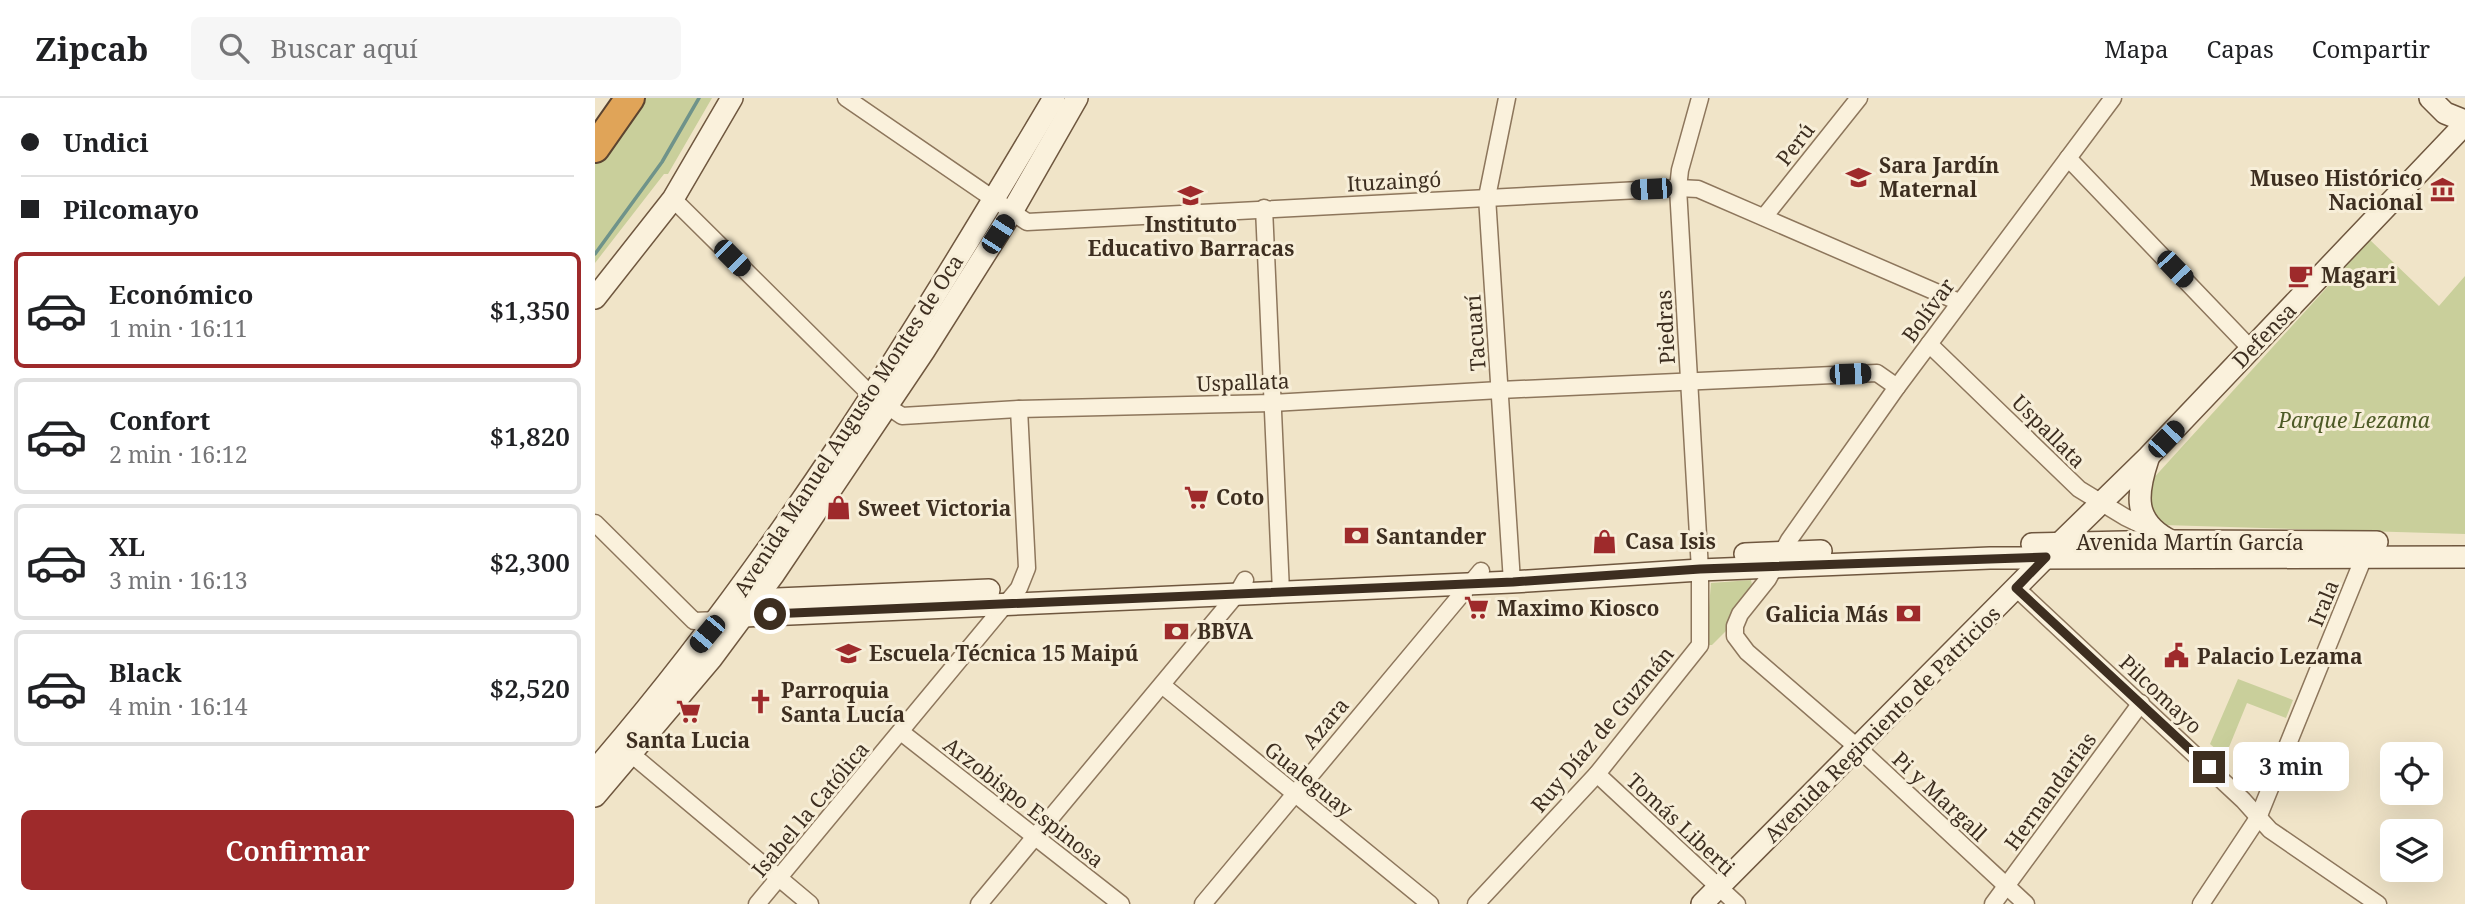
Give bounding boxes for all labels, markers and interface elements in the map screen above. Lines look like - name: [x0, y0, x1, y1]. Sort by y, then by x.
- search box: [191, 17, 681, 80]
- text: Zipcab: [35, 26, 149, 71]
- icon: search: [215, 29, 253, 67]
- text: Buscar aquí: [271, 30, 418, 66]
- text: Mapa: [2104, 32, 2168, 65]
- text: Capas: [2206, 32, 2274, 65]
- text: Compartir: [2312, 32, 2430, 65]
- street label: Perú: [1769, 117, 1821, 171]
- text: Undici: [63, 124, 149, 160]
- place label: Sara Jardín Maternal: [1879, 151, 1999, 203]
- school or university icon: Sara Jardín Maternal: [1845, 163, 1873, 191]
- place label: Museo Histórico Nacional: [2250, 164, 2424, 216]
- street label: Ituzaingó: [1346, 165, 1442, 197]
- museum icon: Museo Histórico Nacional: [2429, 176, 2457, 204]
- car: [1630, 177, 1673, 201]
- school or university icon: Instituto Educativo Barracas: [1177, 181, 1205, 209]
- text: Pilcomayo: [63, 191, 199, 227]
- place label: Instituto Educativo Barracas: [1088, 210, 1294, 262]
- car: [978, 211, 1019, 257]
- car: [710, 236, 755, 280]
- car: [2153, 247, 2198, 291]
- street label: Avenida Manuel Augusto Montes de Oca: [727, 249, 969, 601]
- cafe icon: Magari: [2287, 261, 2315, 289]
- place label: Magari: [2321, 261, 2397, 289]
- street label: Bolívar: [1895, 272, 1961, 348]
- text: Económico: [109, 276, 253, 312]
- icon: car: [25, 279, 88, 342]
- street label: Piedras: [1649, 289, 1681, 365]
- text: $1,350: [490, 292, 570, 328]
- street label: Tacuarí: [1458, 294, 1492, 372]
- street label: Defensa: [2226, 296, 2302, 374]
- text: 1 min · 16:11: [109, 312, 247, 344]
- car: [1829, 363, 1872, 385]
- street label: Uspallata: [1196, 366, 1290, 398]
- street label: Uspallata: [2006, 388, 2092, 474]
- text: Confort: [109, 402, 210, 438]
- icon: car: [25, 405, 88, 468]
- park label: Parque Lezama: [2277, 406, 2431, 434]
- car: [2144, 417, 2189, 461]
- text: $1,820: [490, 418, 570, 454]
- text: 2 min · 16:12: [109, 438, 247, 470]
- supermarket icon: Coto: [1182, 483, 1210, 511]
- place label: Coto: [1216, 483, 1264, 511]
- shop icon: Sweet Victoria: [824, 494, 852, 522]
- place label: Sweet Victoria: [858, 494, 1011, 522]
- bank icon: Santander: [1342, 522, 1370, 550]
- place label: Santander: [1376, 522, 1487, 550]
- shop icon: Casa Isis: [1591, 527, 1619, 555]
- place label: Casa Isis: [1625, 527, 1716, 555]
- text: XL: [109, 528, 145, 564]
- street label: Avenida Martín García: [2076, 528, 2304, 556]
- icon: car: [25, 531, 88, 594]
- text: $2,300: [490, 544, 570, 580]
- text: 3 min · 16:13: [109, 564, 247, 596]
- street label: Irala: [2301, 576, 2345, 630]
- supermarket icon: Maximo Kiosco: [1463, 594, 1491, 622]
- place label: Maximo Kiosco: [1497, 594, 1659, 622]
- route start: [754, 598, 786, 630]
- street label: Avenida Regimiento de Patricios: [1758, 600, 2006, 848]
- place label: Galicia Más: [1765, 600, 1888, 628]
- bank icon: Galicia Más: [1894, 600, 1922, 628]
- car: [686, 611, 729, 657]
- bank icon: BBVA: [1163, 617, 1191, 645]
- place label: BBVA: [1197, 617, 1253, 645]
- school or university icon: Escuela Técnica 15 Maipú: [835, 639, 863, 667]
- place label: Escuela Técnica 15 Maipú: [869, 639, 1139, 667]
- street label: Ruy Díaz de Guzmán: [1524, 640, 1680, 818]
- public building icon: Palacio Lezama: [2163, 642, 2191, 670]
- place label: Palacio Lezama: [2197, 642, 2363, 670]
- street label: Pilcomayo: [2114, 648, 2208, 740]
- text: Black: [109, 654, 182, 690]
- icon: car: [25, 657, 88, 720]
- text: $2,520: [490, 670, 570, 706]
- place label: Parroquia Santa Lucía: [781, 676, 905, 728]
- church icon: Parroquia Santa Lucía: [747, 688, 775, 716]
- text: 4 min · 16:14: [109, 690, 247, 722]
- street label: Azara: [1295, 692, 1355, 754]
- supermarket icon: Santa Lucia: [674, 697, 702, 725]
- place label: Santa Lucia: [626, 726, 750, 754]
- street label: Hernandarias: [1998, 726, 2102, 856]
- street label: Arzobispo Espinosa: [938, 731, 1110, 873]
- street label: Isabel la Católica: [745, 735, 875, 883]
- street label: Gualeguay: [1259, 735, 1359, 823]
- callout: 3 min: [2233, 742, 2349, 792]
- map controls: [2380, 742, 2443, 882]
- button: locate: [2380, 742, 2443, 805]
- street label: Pi y Margall: [1887, 745, 1994, 847]
- text: 3 min: [2259, 750, 2323, 782]
- route end: [2193, 751, 2225, 783]
- street label: Tomás Liberti: [1621, 767, 1741, 882]
- button: Confirmar: [21, 810, 574, 890]
- button: layers: [2380, 819, 2443, 882]

